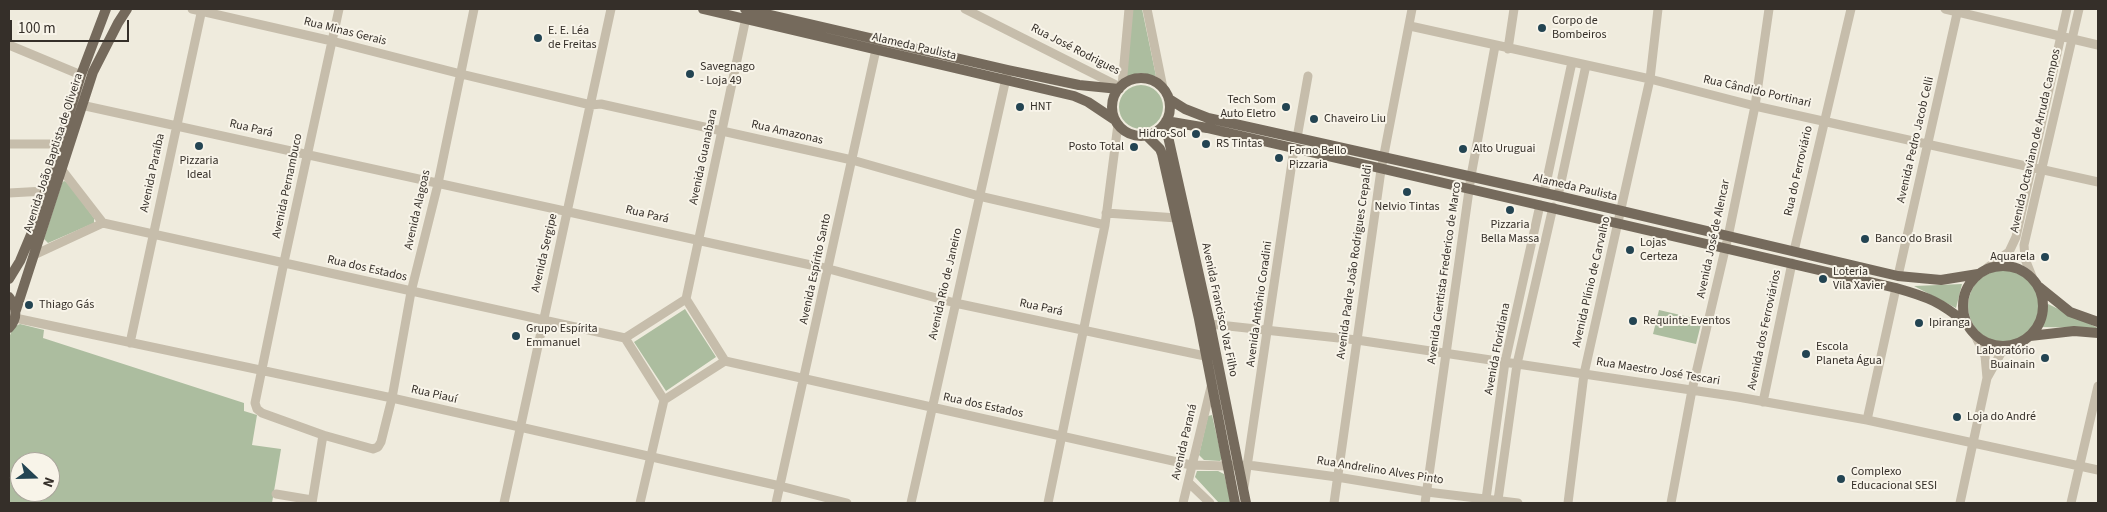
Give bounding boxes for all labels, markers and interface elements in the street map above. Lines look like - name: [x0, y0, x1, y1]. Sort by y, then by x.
- scale bar: [12, 10, 131, 42]
- place label: Corpo de Bombeiros: [1552, 14, 1607, 42]
- street label: Rua Minas Gerais: [302, 15, 388, 49]
- text: 100 m: [18, 18, 56, 39]
- street label: Rua José Rodrigues: [1028, 21, 1122, 79]
- marker: Corpo de Bombeiros: [1536, 22, 1548, 34]
- place label: E. E. Léa de Freitas: [548, 24, 597, 52]
- street label: Alameda Paulista: [870, 30, 958, 64]
- marker: E. E. Léa de Freitas: [532, 32, 544, 44]
- street label: Avenida Octaviano de Arruda Campos: [2008, 48, 2064, 234]
- place label: Savegnago - Loja 49: [700, 60, 755, 88]
- marker: Savegnago - Loja 49: [684, 68, 696, 80]
- street label: Avenida João Baptista de Oliveira: [21, 72, 87, 234]
- street label: Rua Cândido Portinari: [1702, 73, 1812, 111]
- street label: Avenida Pedro Jacob Celli: [1894, 76, 1938, 204]
- place label: Tech Som Auto Eletro: [1220, 93, 1276, 121]
- place label: HNT: [1030, 100, 1052, 114]
- marker: HNT: [1014, 101, 1026, 113]
- marker: Tech Som Auto Eletro: [1280, 101, 1292, 113]
- street label: Avenida Guanabara: [687, 108, 721, 206]
- place label: Chaveiro Liu: [1324, 112, 1386, 126]
- marker: Chaveiro Liu: [1308, 113, 1320, 125]
- street label: Rua Pará: [228, 117, 274, 141]
- street label: Rua Amazonas: [750, 118, 824, 148]
- street label: Rua do Ferroviário: [1782, 125, 1816, 217]
- place label: Hidro-Sol: [1138, 127, 1186, 141]
- marker: Hidro-Sol: [1190, 128, 1202, 140]
- street label: Avenida Paraíba: [138, 132, 168, 214]
- street label: Avenida Pernambuco: [270, 132, 306, 240]
- place label: RS Tintas: [1216, 137, 1262, 151]
- marker: RS Tintas: [1200, 138, 1212, 150]
- marker: Pizzaria Ideal: [193, 140, 205, 152]
- place label: Posto Total: [1069, 140, 1124, 154]
- marker: Posto Total: [1128, 141, 1140, 153]
- place label: Alto Uruguai: [1473, 142, 1535, 156]
- marker: Alto Uruguai: [1457, 143, 1469, 155]
- place label: Forno Bello Pizzaria: [1289, 144, 1347, 172]
- marker: Forno Bello Pizzaria: [1273, 152, 1285, 164]
- place label: Pizzaria Ideal: [180, 154, 218, 182]
- street label: Avenida Padre João Rodrigues Crepaldi: [1334, 164, 1376, 360]
- street label: Avenida Alagoas: [402, 169, 434, 251]
- street label: Alameda Paulista: [1531, 171, 1619, 205]
- street label: Avenida José de Alencar: [1694, 178, 1734, 300]
- street label: Avenida Cientista Frederico de Marco: [1425, 181, 1465, 365]
- marker: Nelvio Tintas: [1401, 186, 1413, 198]
- place label: Nelvio Tintas: [1374, 200, 1440, 214]
- street label: Rua Pará: [624, 203, 670, 227]
- marker: Pizzaria Bella Massa: [1504, 204, 1516, 216]
- street label: Avenida Sergipe: [529, 212, 561, 294]
- street label: Avenida Espírito Santo: [797, 212, 835, 326]
- street label: Avenida Plínio de Carvalho: [1570, 215, 1614, 349]
- place label: Pizzaria Bella Massa: [1481, 218, 1539, 246]
- street label: Avenida Rio de Janeiro: [926, 227, 966, 341]
- place label: Banco do Brasil: [1875, 232, 1952, 246]
- marker: Banco do Brasil: [1859, 233, 1871, 245]
- place label: Lojas Certeza: [1640, 236, 1678, 264]
- street label: Avenida Antônio Coradini: [1244, 240, 1276, 368]
- street label: Avenida Francisco Vaz Filho: [1198, 242, 1240, 378]
- marker: Lojas Certeza: [1624, 244, 1636, 256]
- place label: Aquarela: [1990, 250, 2035, 264]
- marker: Aquarela: [2039, 251, 2051, 263]
- street label: Rua dos Estados: [326, 253, 408, 285]
- place label: Loteria Vila Xavier: [1833, 265, 1884, 293]
- street label: Avenida dos Ferroviários: [1745, 268, 1785, 392]
- marker: Loteria Vila Xavier: [1817, 273, 1829, 285]
- street label: Rua Pará: [1018, 296, 1064, 320]
- place label: Thiago Gás: [39, 298, 94, 312]
- marker: Thiago Gás: [23, 299, 35, 311]
- street label: Avenida Floridiana: [1482, 302, 1514, 396]
- place label: Requinte Eventos: [1643, 314, 1730, 328]
- marker: Requinte Eventos: [1627, 315, 1639, 327]
- place label: Ipiranga: [1929, 316, 1970, 330]
- marker: Ipiranga: [1913, 317, 1925, 329]
- place label: Grupo Espírita Emmanuel: [526, 322, 598, 350]
- marker: Grupo Espírita Emmanuel: [510, 330, 522, 342]
- place label: Escola Planeta Água: [1816, 340, 1882, 368]
- place label: Laboratório Buainain: [1976, 344, 2035, 372]
- marker: Escola Planeta Água: [1800, 348, 1812, 360]
- marker: Laboratório Buainain: [2039, 352, 2051, 364]
- street label: Rua Maestro José Tescari: [1595, 355, 1721, 389]
- street label: Rua Piauí: [409, 383, 459, 407]
- street label: Rua dos Estados: [942, 390, 1024, 422]
- street label: Avenida Paraná: [1169, 403, 1201, 481]
- place label: Loja do André: [1967, 410, 2036, 424]
- marker: Loja do André: [1951, 411, 1963, 423]
- north arrow: [10, 452, 60, 502]
- street label: Rua Andrelino Alves Pinto: [1316, 454, 1444, 488]
- place label: Complexo Educacional SESI: [1851, 465, 1937, 493]
- marker: Complexo Educacional SESI: [1835, 473, 1847, 485]
- text: N: [37, 474, 59, 490]

